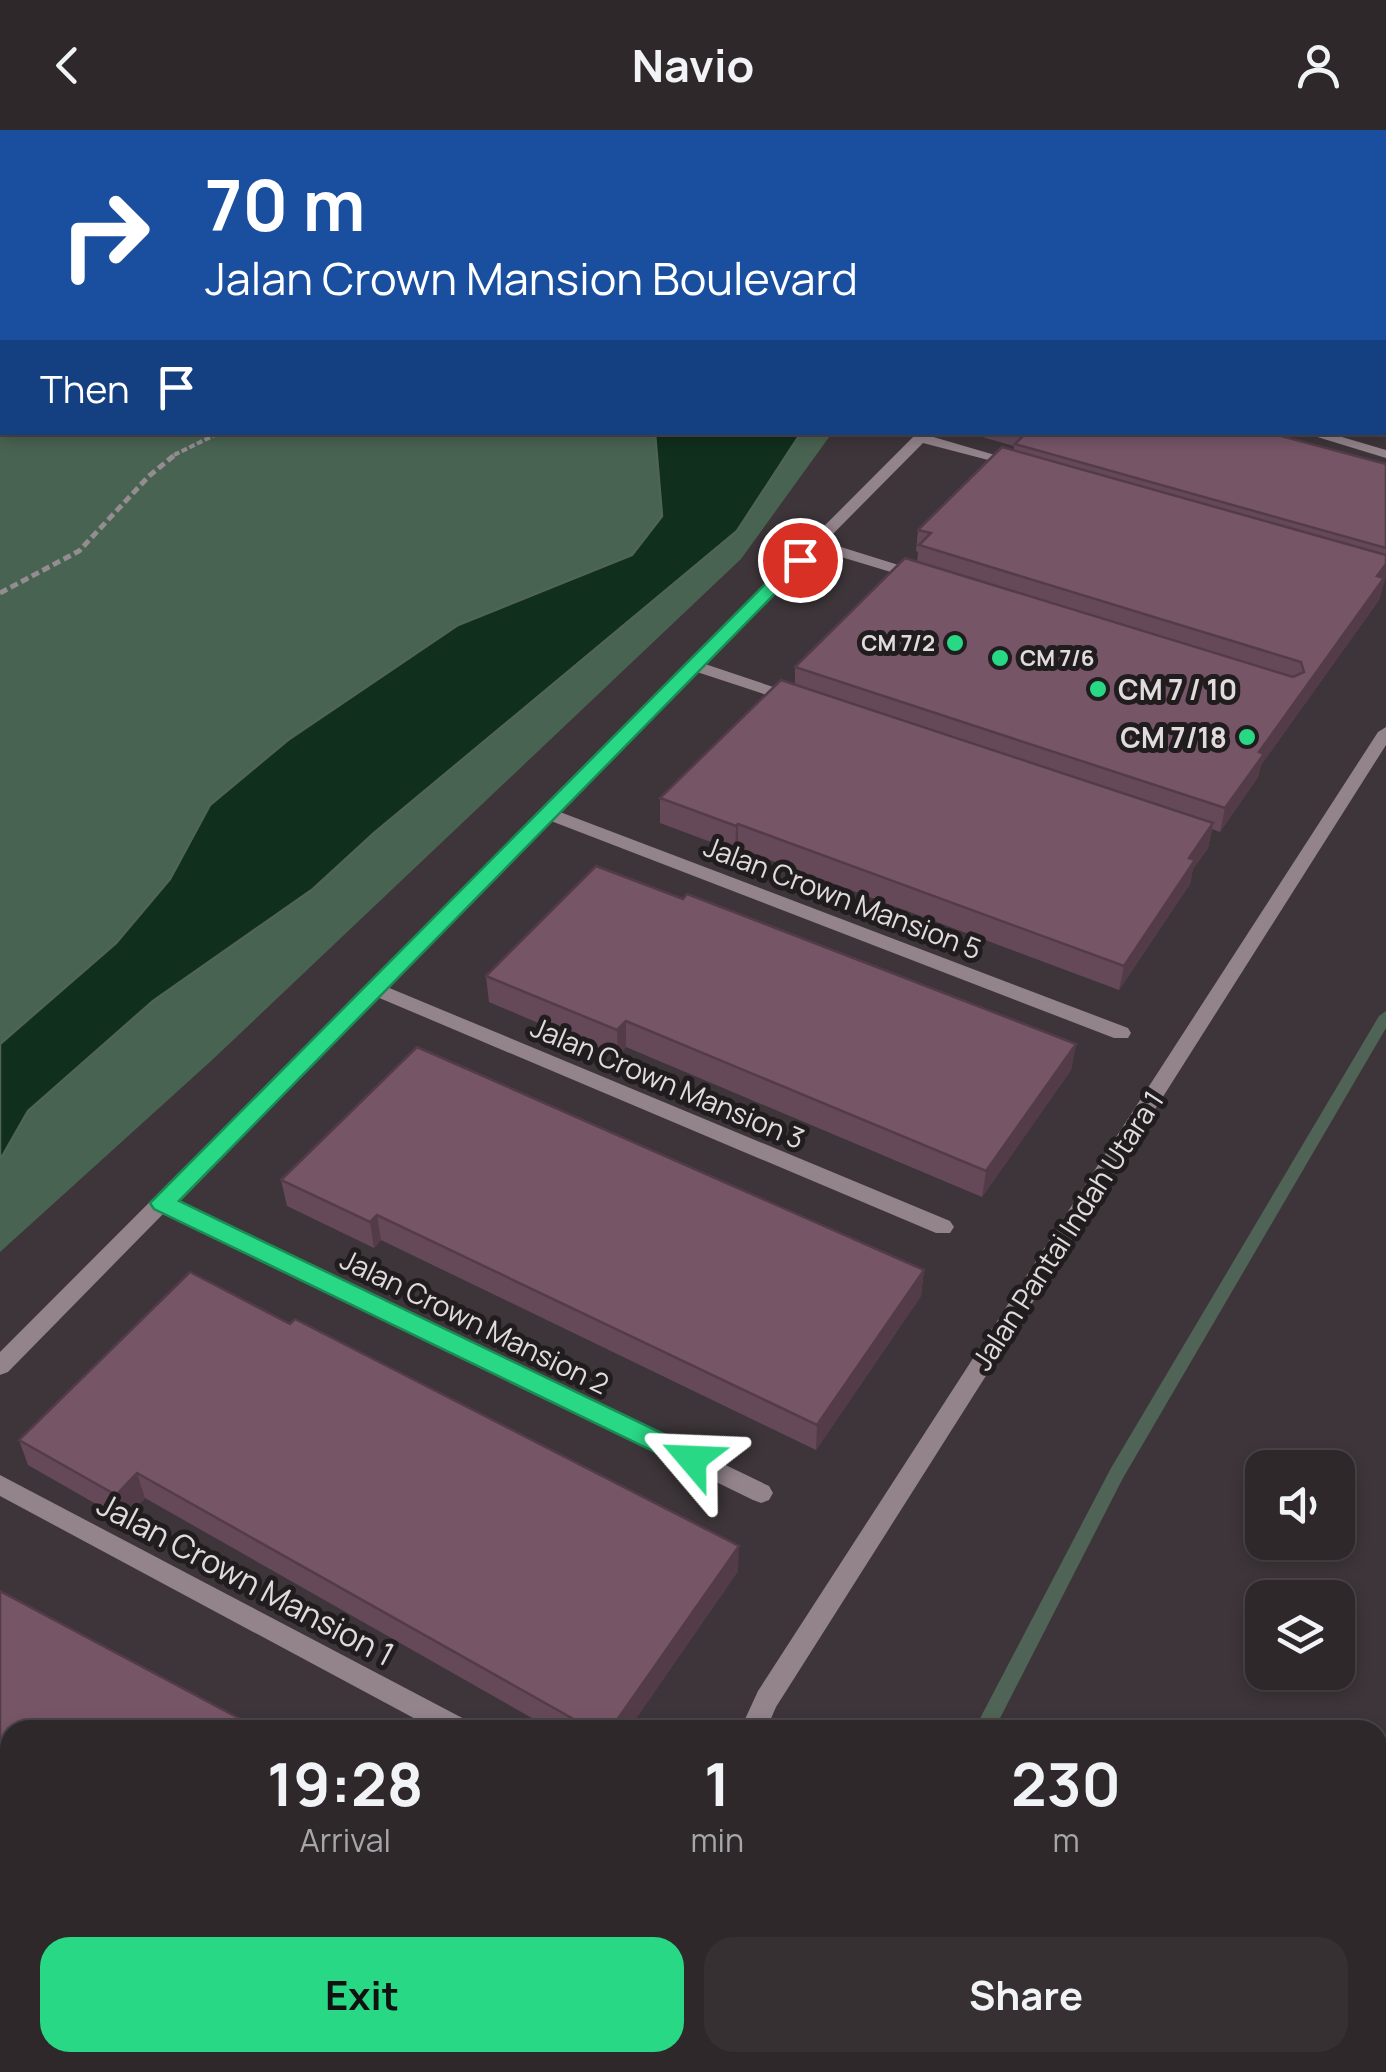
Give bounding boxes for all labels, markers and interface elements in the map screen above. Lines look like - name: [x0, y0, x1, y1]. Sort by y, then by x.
- text: Navio: [632, 34, 754, 96]
- icon: back: [40, 38, 95, 93]
- icon: person: [1291, 38, 1346, 93]
- text: 70 m: [205, 156, 365, 252]
- icon: right: [40, 170, 170, 300]
- text: Jalan Crown Mansion Boulevard: [205, 247, 858, 309]
- icon: arrive: [149, 360, 204, 415]
- text: Then: [40, 362, 129, 414]
- pin: [758, 518, 843, 603]
- icon: arrive: [773, 533, 828, 588]
- place label: CM 7/2: [861, 628, 935, 658]
- marker: CM 7/2: [944, 632, 966, 654]
- place label: CM 7/6: [1020, 643, 1094, 673]
- marker: CM 7/6: [989, 647, 1011, 669]
- place label: CM 7 / 10: [1118, 670, 1237, 708]
- marker: CM 7 / 10: [1087, 678, 1109, 700]
- place label: CM 7/18: [1120, 718, 1227, 756]
- marker: CM 7/18: [1236, 726, 1258, 748]
- street label: Jalan Crown Mansion 5: [699, 827, 987, 967]
- street label: Jalan Crown Mansion 3: [525, 1007, 811, 1157]
- street label: Jalan Pantai Indah Utara 1: [962, 1083, 1172, 1377]
- street label: Jalan Crown Mansion 2: [334, 1239, 616, 1403]
- position arrow: [640, 1407, 744, 1511]
- map controls: [1245, 1450, 1355, 1690]
- button: sound: [1245, 1450, 1355, 1560]
- street label: Jalan Crown Mansion 1: [90, 1482, 402, 1676]
- button: layers: [1245, 1580, 1355, 1690]
- text: 19:28: [267, 1742, 424, 1824]
- text: 1: [704, 1742, 730, 1824]
- text: 230: [1011, 1742, 1121, 1824]
- text: Arrival: [300, 1818, 391, 1862]
- text: min: [690, 1818, 744, 1862]
- text: m: [1052, 1818, 1080, 1862]
- button: Exit: [40, 1937, 684, 2052]
- button: Share: [704, 1937, 1348, 2052]

